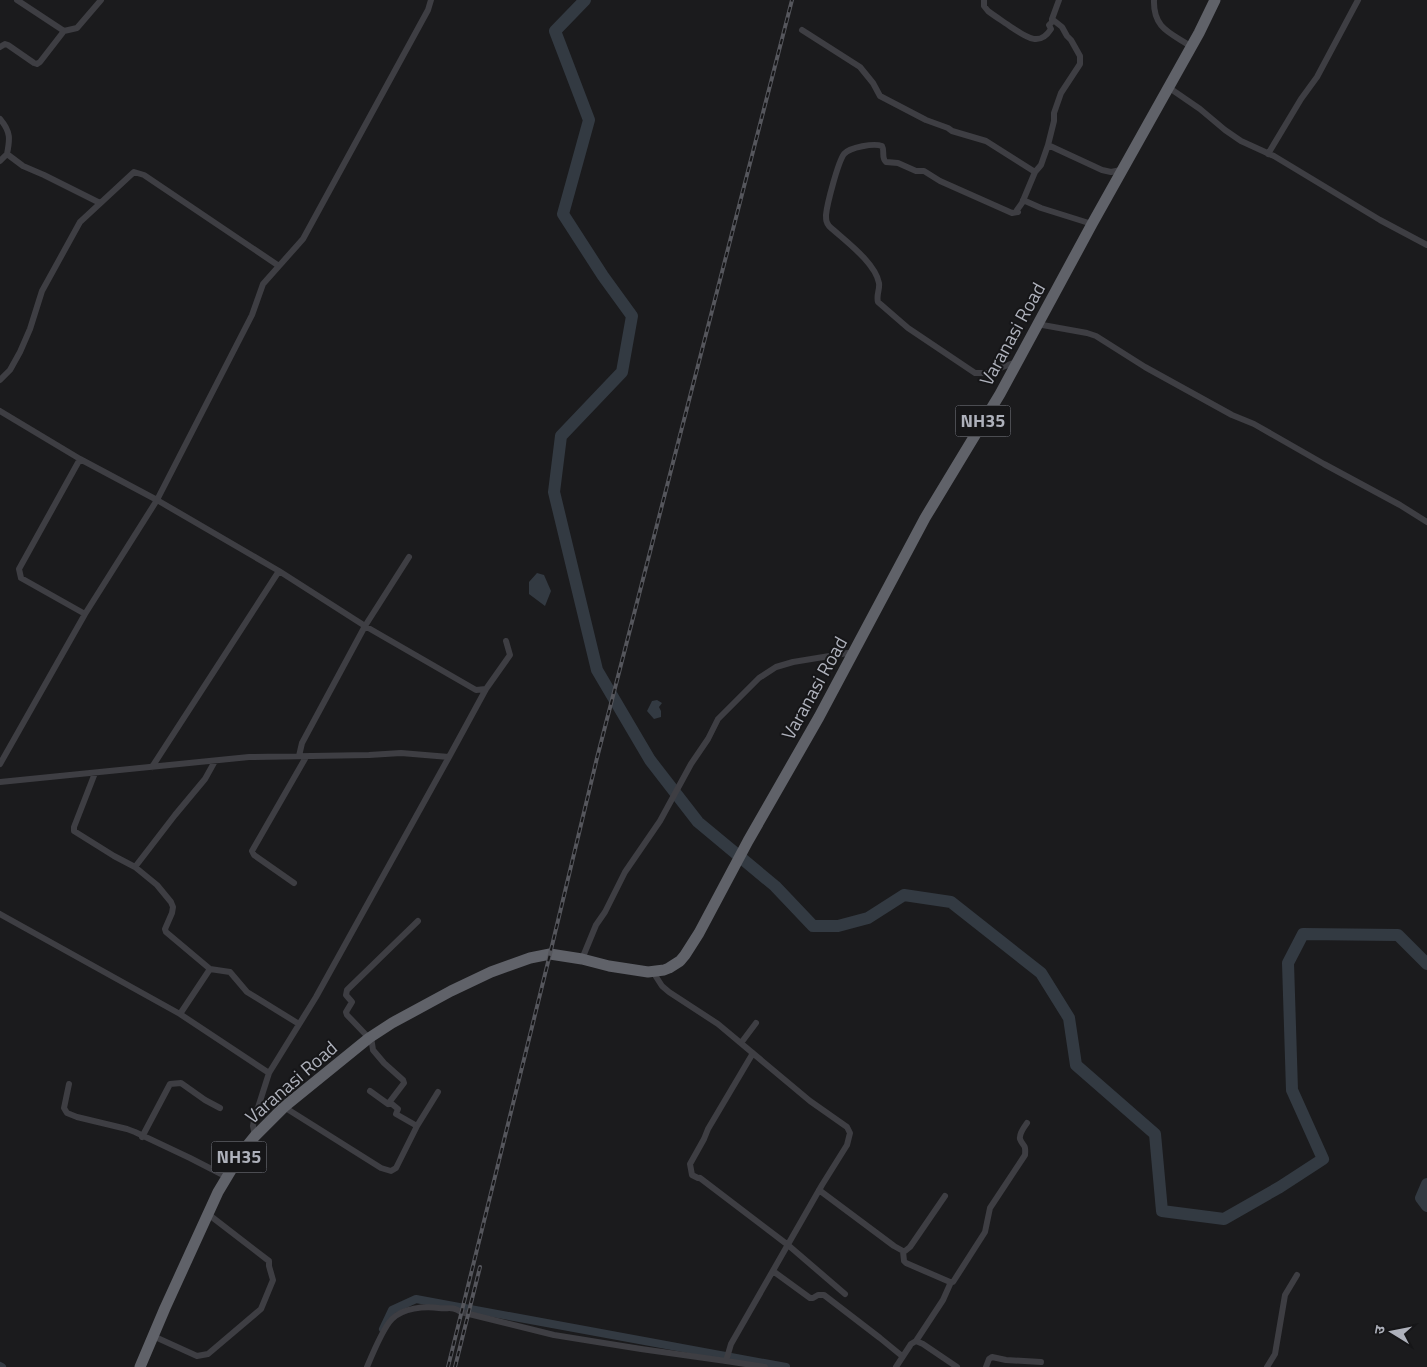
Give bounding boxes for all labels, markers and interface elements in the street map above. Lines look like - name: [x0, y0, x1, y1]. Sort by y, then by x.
- street label: Varanasi Road: [971, 277, 1052, 391]
- road number: NH35: [956, 406, 1010, 436]
- street label: Varanasi Road: [773, 631, 854, 745]
- street label: Varanasi Road: [238, 1033, 343, 1130]
- road number: NH35: [212, 1142, 266, 1172]
- north arrow: [1367, 1307, 1417, 1357]
- text: उ: [1368, 1323, 1390, 1336]

